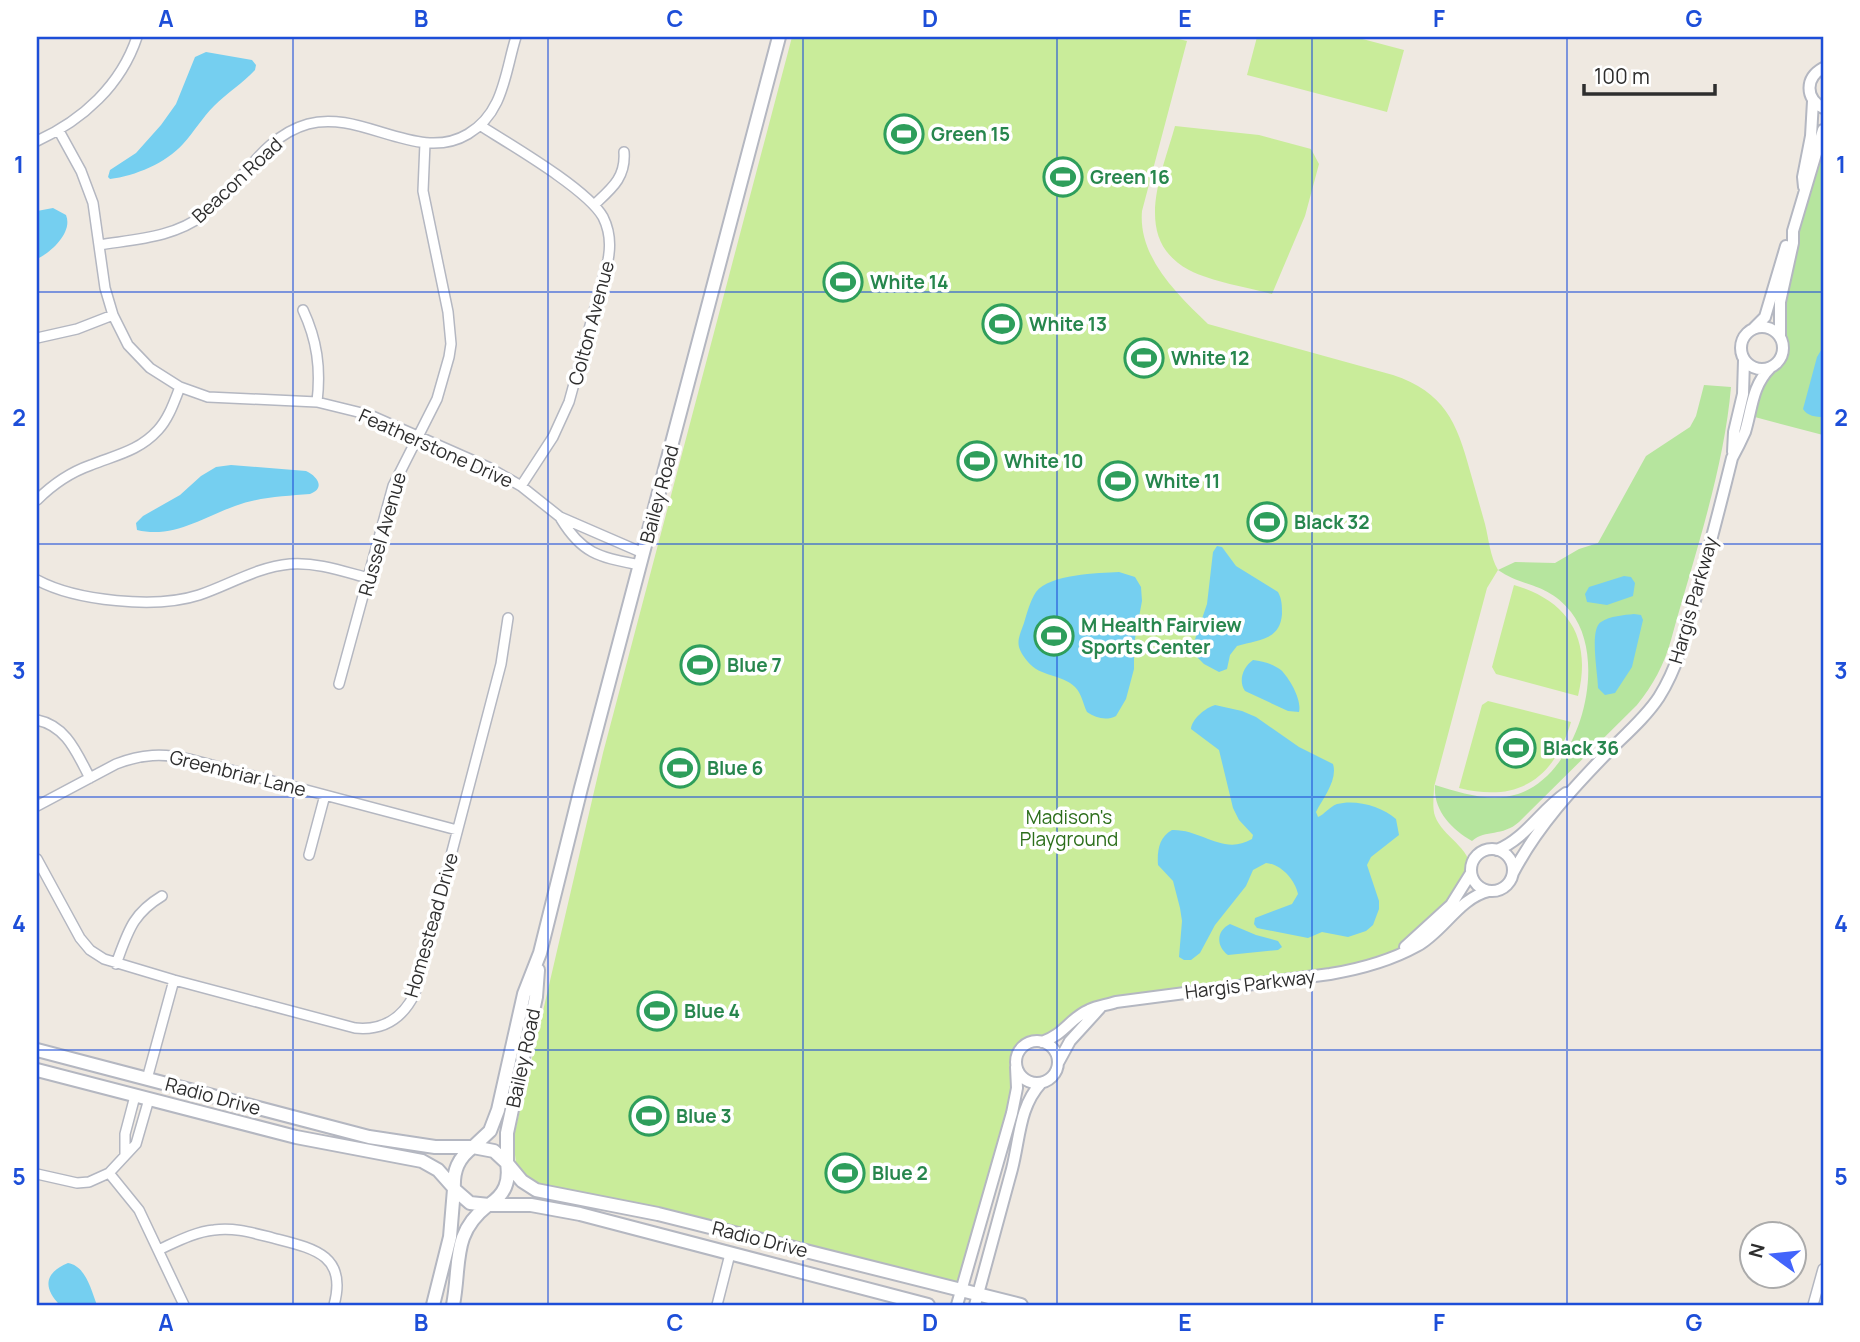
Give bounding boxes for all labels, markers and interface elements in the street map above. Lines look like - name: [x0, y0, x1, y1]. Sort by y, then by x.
- text: A: [158, 2, 174, 34]
- text: B: [414, 2, 428, 34]
- text: C: [667, 2, 684, 34]
- text: D: [922, 2, 938, 34]
- text: E: [1178, 2, 1192, 34]
- text: F: [1433, 2, 1445, 34]
- text: G: [1686, 2, 1703, 34]
- scale bar: [1584, 52, 1715, 96]
- text: 100 m: [1594, 62, 1650, 90]
- sports icon: Green 15: [883, 113, 925, 155]
- place label: Green 15: [931, 121, 1010, 147]
- street label: Beacon Road: [186, 131, 288, 229]
- text: 1: [14, 148, 24, 180]
- text: 1: [1836, 148, 1846, 180]
- sports icon: Green 16: [1042, 156, 1084, 198]
- place label: Green 16: [1090, 164, 1170, 190]
- street label: Colton Avenue: [562, 258, 620, 388]
- sports icon: White 14: [822, 261, 864, 303]
- place label: White 14: [870, 269, 949, 295]
- sports icon: White 13: [981, 303, 1023, 345]
- place label: White 13: [1029, 311, 1107, 337]
- sports icon: White 12: [1123, 337, 1165, 379]
- place label: White 12: [1171, 345, 1249, 371]
- text: 2: [12, 401, 26, 433]
- text: 2: [1834, 401, 1848, 433]
- street label: Featherstone Drive: [355, 402, 517, 494]
- sports icon: White 10: [956, 440, 998, 482]
- street label: Bailey Road: [633, 442, 685, 546]
- place label: White 10: [1004, 448, 1084, 474]
- sports icon: White 11: [1097, 460, 1139, 502]
- place label: White 11: [1145, 468, 1220, 494]
- street label: Russel Avenue: [352, 469, 412, 599]
- sports icon: Black 32: [1246, 501, 1288, 543]
- place label: Black 32: [1294, 509, 1370, 535]
- street label: Hargis Parkway: [1662, 533, 1724, 667]
- place label: M Health Fairview Sports Center: [1081, 612, 1242, 660]
- sports icon: M Health Fairview Sports Center: [1033, 615, 1075, 657]
- sports icon: Blue 7: [679, 644, 721, 686]
- place label: Blue 7: [727, 652, 782, 678]
- text: 3: [12, 654, 26, 686]
- text: 3: [1834, 654, 1848, 686]
- sports icon: Black 36: [1495, 727, 1537, 769]
- place label: Black 36: [1543, 735, 1619, 761]
- street label: Greenbriar Lane: [167, 744, 309, 802]
- sports icon: Blue 6: [659, 747, 701, 789]
- place label: Blue 6: [707, 755, 763, 781]
- park label: Madison's Playground: [1020, 804, 1118, 852]
- street label: Homestead Drive: [398, 850, 464, 1000]
- text: 4: [12, 907, 26, 939]
- text: 4: [1834, 907, 1848, 939]
- street label: Hargis Parkway: [1183, 963, 1317, 1005]
- sports icon: Blue 4: [636, 990, 678, 1032]
- place label: Blue 4: [684, 998, 740, 1024]
- street label: Bailey Road: [500, 1006, 546, 1110]
- street label: Radio Drive: [162, 1071, 264, 1121]
- sports icon: Blue 3: [628, 1095, 670, 1137]
- place label: Blue 3: [676, 1103, 732, 1129]
- sports icon: Blue 2: [824, 1152, 866, 1194]
- text: 5: [12, 1160, 26, 1192]
- place label: Blue 2: [872, 1160, 928, 1186]
- text: 5: [1834, 1160, 1848, 1192]
- street label: Radio Drive: [709, 1215, 811, 1263]
- north arrow: [1738, 1220, 1808, 1290]
- text: N: [1742, 1241, 1771, 1261]
- text: A: [158, 1306, 174, 1338]
- text: B: [414, 1306, 428, 1338]
- text: C: [667, 1306, 684, 1338]
- text: D: [922, 1306, 938, 1338]
- text: E: [1178, 1306, 1192, 1338]
- text: F: [1433, 1306, 1445, 1338]
- text: G: [1686, 1306, 1703, 1338]

